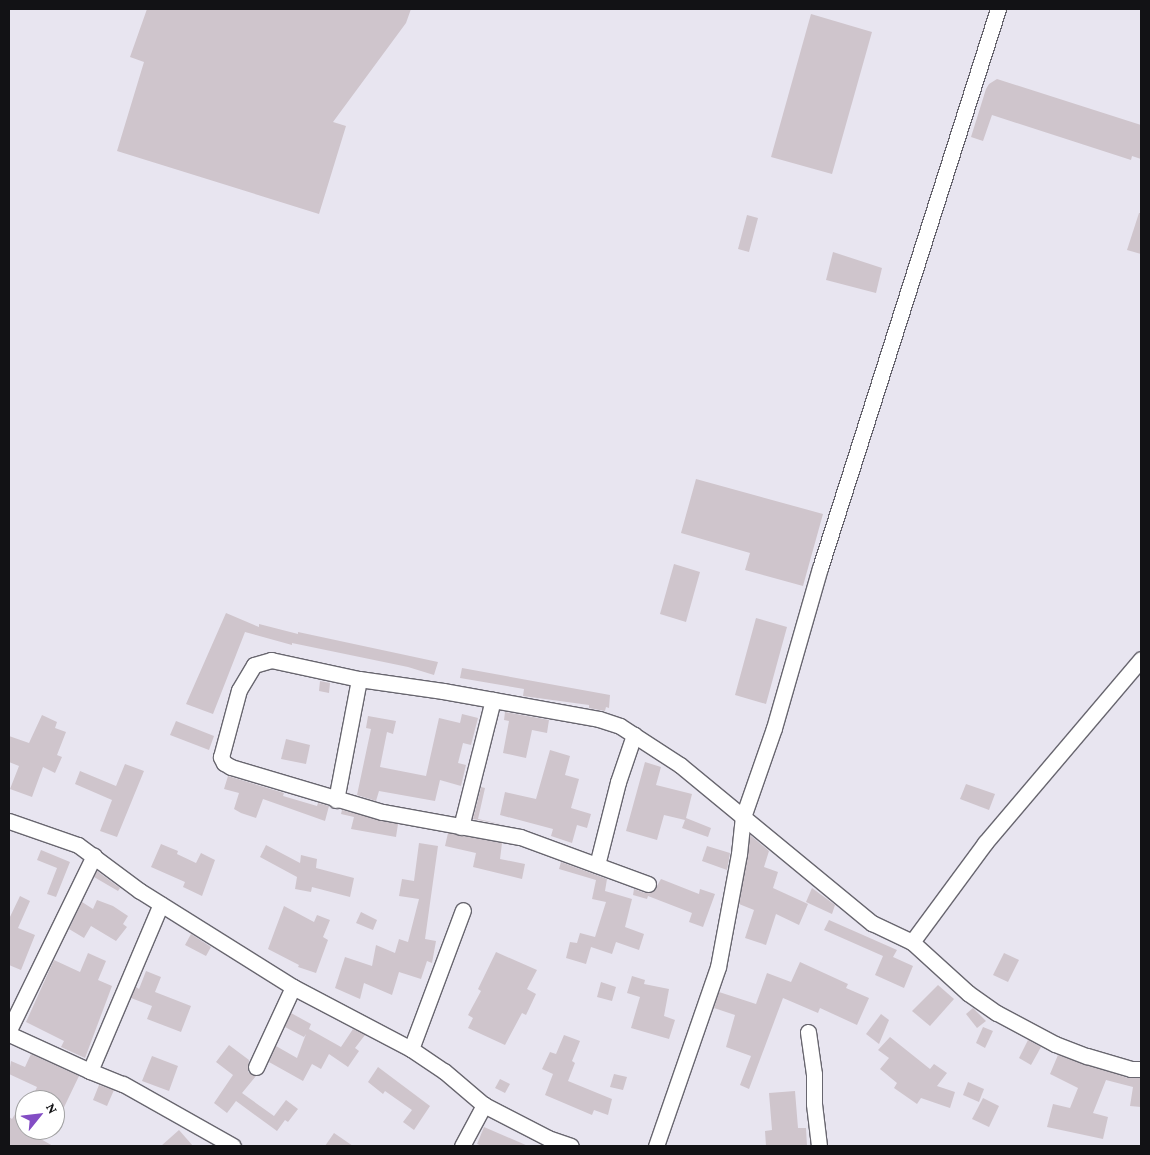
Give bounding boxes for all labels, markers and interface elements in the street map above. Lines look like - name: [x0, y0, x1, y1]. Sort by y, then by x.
- north arrow: [15, 1090, 65, 1140]
- text: N: [43, 1100, 62, 1116]

